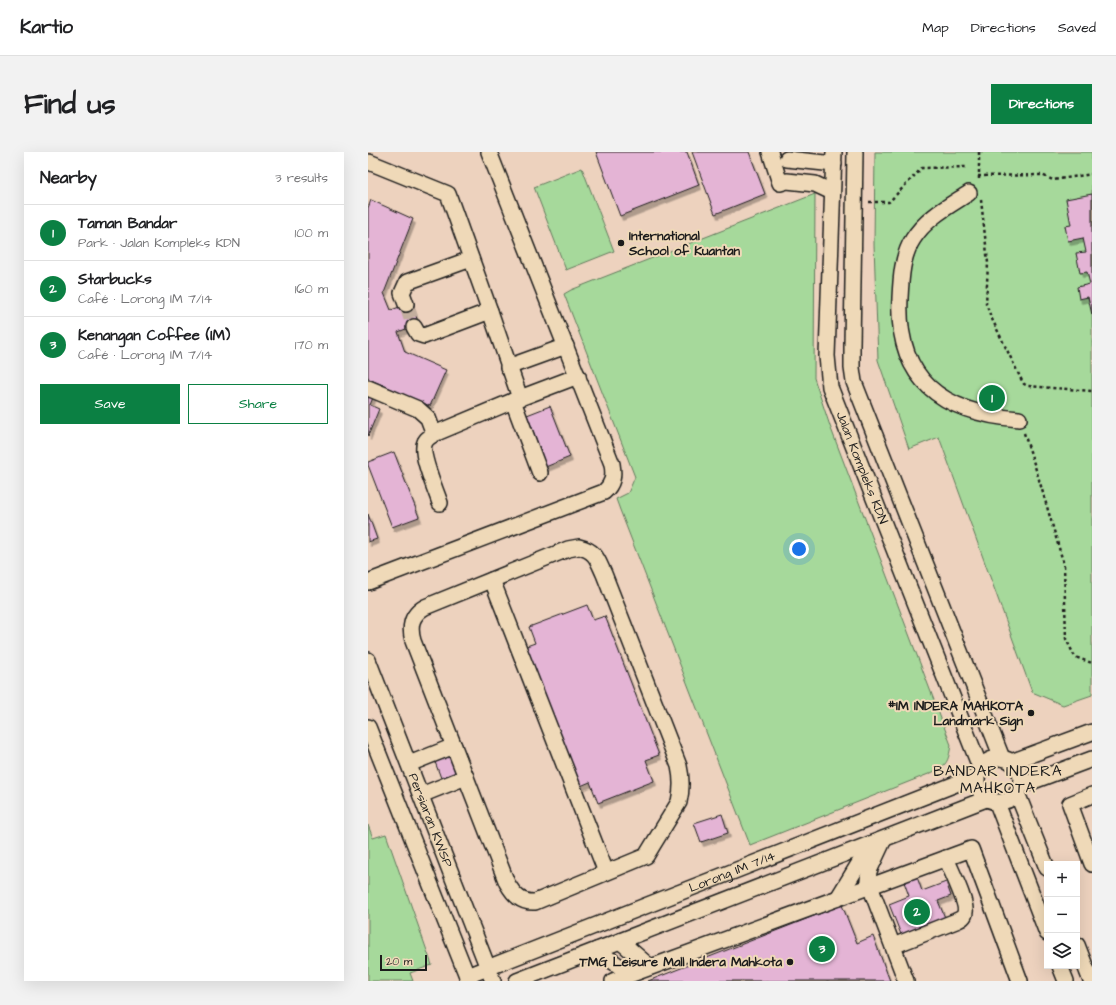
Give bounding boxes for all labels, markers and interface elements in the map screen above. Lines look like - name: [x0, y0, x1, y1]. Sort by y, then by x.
- text: Kartio: [20, 14, 73, 41]
- text: Map: [922, 18, 949, 38]
- text: Directions: [971, 18, 1036, 38]
- text: Saved: [1058, 18, 1096, 38]
- button: Directions: [991, 84, 1092, 124]
- text: Find us: [24, 85, 115, 124]
- text: Nearby: [40, 166, 97, 190]
- text: 3 results: [275, 169, 328, 187]
- text: Taman Bandar: [78, 213, 177, 234]
- text: 1: [52, 224, 54, 242]
- text: 100 m: [295, 224, 328, 242]
- place label: International School of Kuantan: [628, 227, 741, 260]
- text: Park · Jalan Kompleks KDN: [78, 234, 240, 252]
- marker: International School of Kuantan: [616, 238, 626, 248]
- text: Starbucks: [78, 269, 152, 290]
- text: 2: [49, 280, 57, 298]
- text: 160 m: [295, 280, 328, 298]
- text: Café · Lorong IM 7/14: [78, 290, 212, 308]
- text: Kenangan Coffee (IM): [78, 325, 230, 346]
- text: 3: [50, 336, 56, 354]
- text: 170 m: [295, 336, 328, 354]
- text: Café · Lorong IM 7/14: [78, 346, 212, 364]
- pin: 1: [979, 383, 1005, 413]
- button: Save: [40, 384, 180, 424]
- button: Share: [188, 384, 328, 424]
- street label: Jalan Kompleks KDN: [831, 409, 892, 527]
- your location: [789, 539, 809, 559]
- place label: #IM INDERA MAHKOTA Landmark Sign: [888, 697, 1024, 732]
- marker: #IM INDERA MAHKOTA Landmark Sign: [1026, 708, 1036, 718]
- district label: BANDAR INDERA MAHKOTA: [933, 761, 1063, 799]
- street label: Persiaran KWSP: [404, 770, 457, 871]
- street label: Lorong IM 7/14: [686, 847, 778, 897]
- map controls: [1044, 861, 1080, 969]
- button: +: [1044, 861, 1080, 897]
- pin: 2: [904, 897, 930, 927]
- button: −: [1044, 897, 1080, 933]
- button: layers: [1044, 933, 1080, 969]
- pin: 3: [809, 934, 835, 964]
- scale bar: [380, 953, 427, 972]
- place label: TMG Leisure Mall Indera Mahkota: [579, 953, 782, 971]
- text: 20 m: [386, 954, 412, 969]
- marker: TMG Leisure Mall Indera Mahkota: [785, 957, 795, 967]

